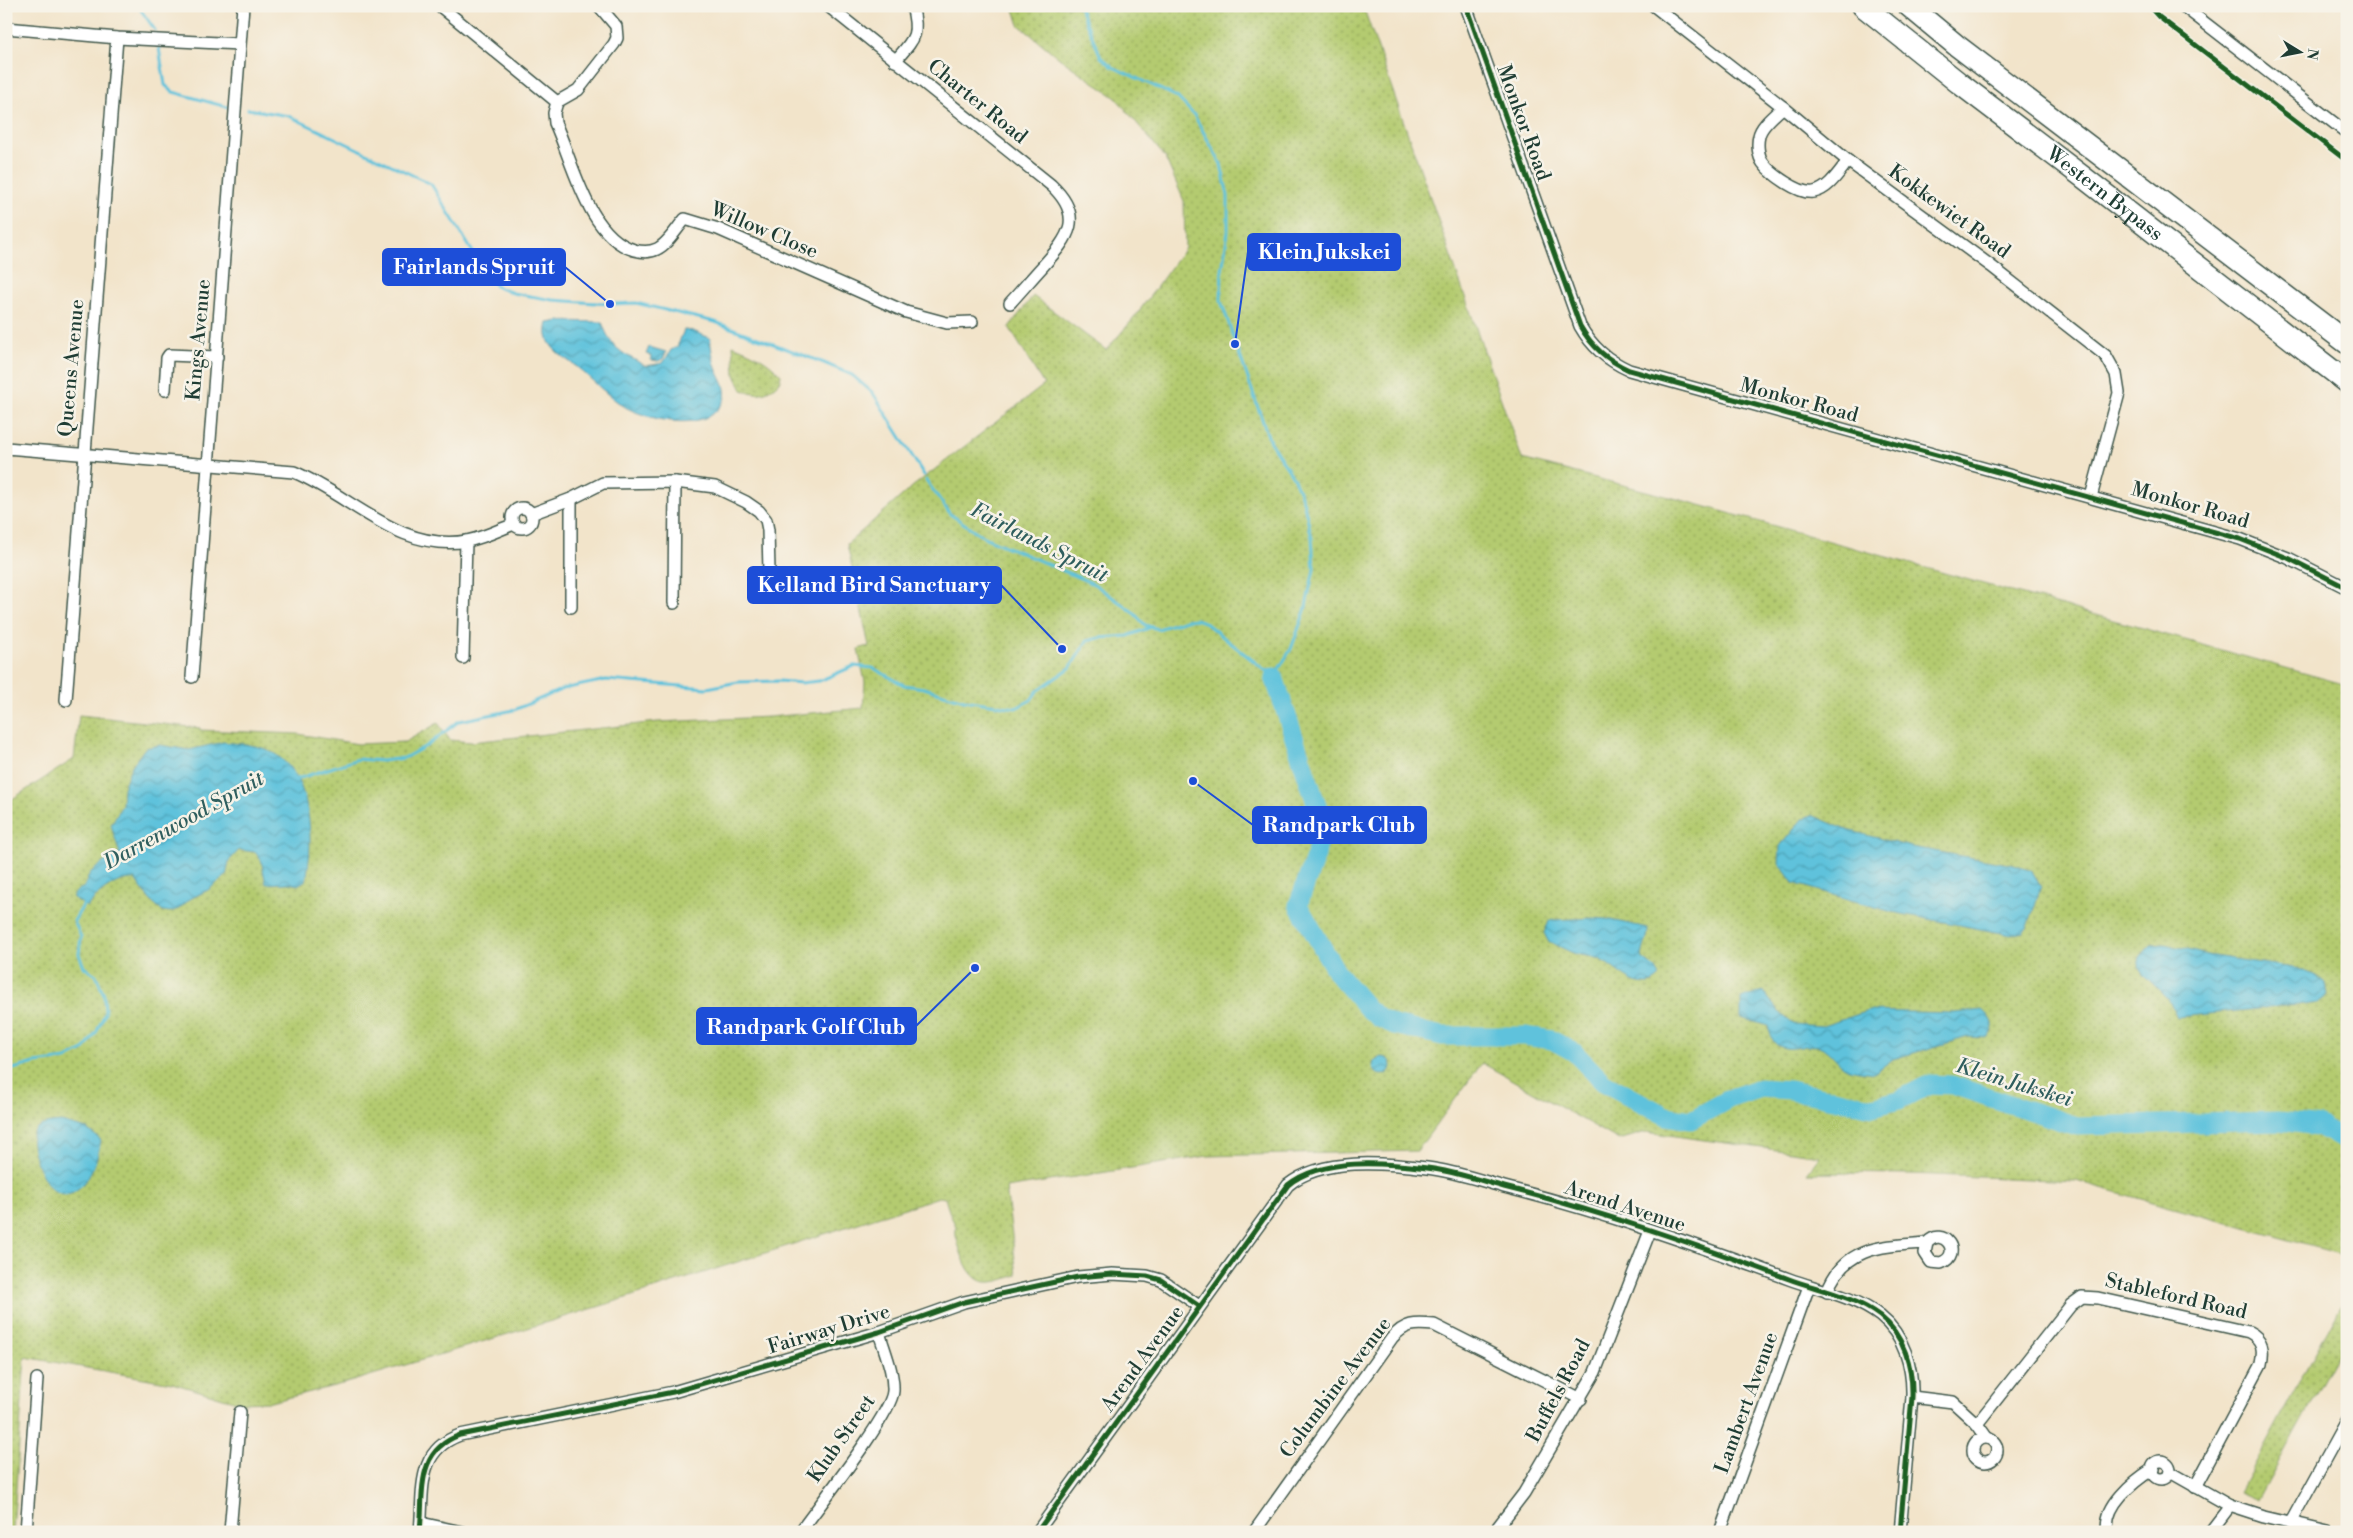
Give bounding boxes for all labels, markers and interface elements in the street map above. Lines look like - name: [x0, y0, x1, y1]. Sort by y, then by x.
- north arrow: [2276, 28, 2326, 78]
- text: N: [2302, 47, 2322, 61]
- street label: Charter Road: [922, 54, 1032, 150]
- street label: Monkor Road: [1490, 62, 1556, 185]
- street label: Western Bypass: [2040, 141, 2168, 247]
- street label: Kokkewiet Road: [1883, 159, 2015, 265]
- street label: Willow Close: [706, 197, 822, 265]
- callout: Klein Jukskei: [1248, 234, 1400, 270]
- text: Klein Jukskei: [1258, 240, 1390, 266]
- callout: Fairlands Spruit: [383, 249, 565, 285]
- text: Fairlands Spruit: [393, 255, 555, 281]
- street label: Kings Avenue: [181, 278, 217, 402]
- street label: Queens Avenue: [54, 298, 90, 438]
- street label: Monkor Road: [1737, 373, 1861, 429]
- street label: Monkor Road: [2128, 477, 2252, 535]
- water label: Fairlands Spruit: [966, 497, 1113, 589]
- callout: Kelland Bird Sanctuary: [748, 567, 1001, 603]
- text: Kelland Bird Sanctuary: [758, 573, 991, 599]
- water label: Darrenwood Spruit: [98, 766, 270, 876]
- callout: Randpark Club: [1253, 807, 1426, 843]
- text: Randpark Club: [1263, 813, 1415, 839]
- callout: Randpark Golf Club: [697, 1008, 916, 1044]
- text: Randpark Golf Club: [706, 1015, 906, 1041]
- water label: Klein Jukskei: [1953, 1053, 2076, 1113]
- street label: Arend Avenue: [1560, 1175, 1689, 1238]
- street label: Stableford Road: [2103, 1269, 2250, 1326]
- street label: Fairway Drive: [765, 1300, 893, 1360]
- street label: Arend Avenue: [1095, 1301, 1190, 1418]
- street label: Columbine Avenue: [1275, 1313, 1397, 1463]
- street label: Lambert Avenue: [1710, 1329, 1784, 1477]
- street label: Buffels Road: [1521, 1335, 1597, 1448]
- street label: Klub Street: [803, 1390, 881, 1488]

